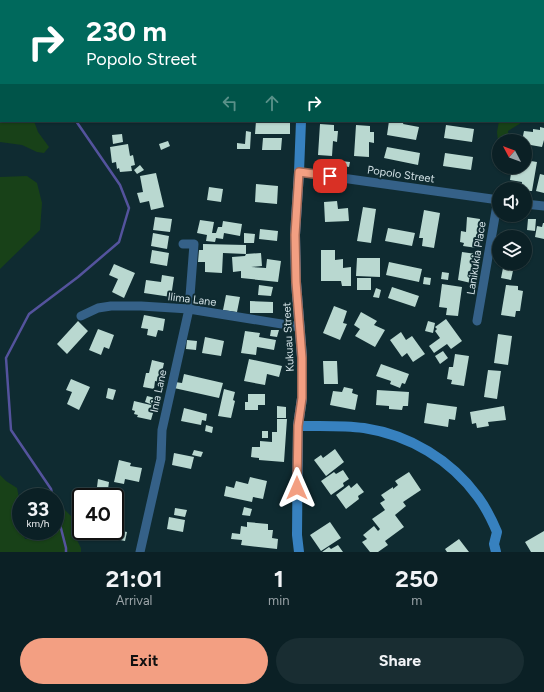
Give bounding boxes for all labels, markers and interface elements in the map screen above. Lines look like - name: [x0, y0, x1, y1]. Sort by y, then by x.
- text: 230 m: [86, 14, 167, 48]
- icon: right: [20, 16, 72, 68]
- text: Popolo Street: [86, 48, 197, 70]
- icon: left: [219, 92, 241, 114]
- icon: ahead: [261, 92, 283, 114]
- icon: right: [303, 92, 325, 114]
- north arrow: [492, 134, 532, 174]
- map controls: [492, 134, 532, 270]
- pin: [313, 159, 347, 193]
- street label: Popolo Street: [366, 163, 435, 186]
- icon: arrive: [319, 165, 341, 187]
- button: sound: [492, 182, 532, 222]
- street label: Lanikukia Place: [464, 220, 489, 296]
- button: layers: [492, 230, 532, 270]
- street label: Ilima Lane: [167, 290, 217, 309]
- street label: Kukuau Street: [280, 302, 297, 372]
- street label: Inia Lane: [148, 368, 169, 414]
- position arrow: [276, 467, 318, 509]
- speed limit sign: 40: [72, 488, 124, 540]
- text: 33: [27, 497, 49, 521]
- text: km/h: [27, 517, 49, 530]
- text: 21:01: [106, 564, 163, 593]
- text: 1: [274, 564, 284, 593]
- text: 250: [395, 564, 438, 593]
- text: Arrival: [116, 593, 152, 608]
- text: min: [268, 593, 289, 608]
- text: m: [411, 593, 422, 608]
- button: Exit: [20, 638, 268, 684]
- button: Share: [276, 638, 524, 684]

